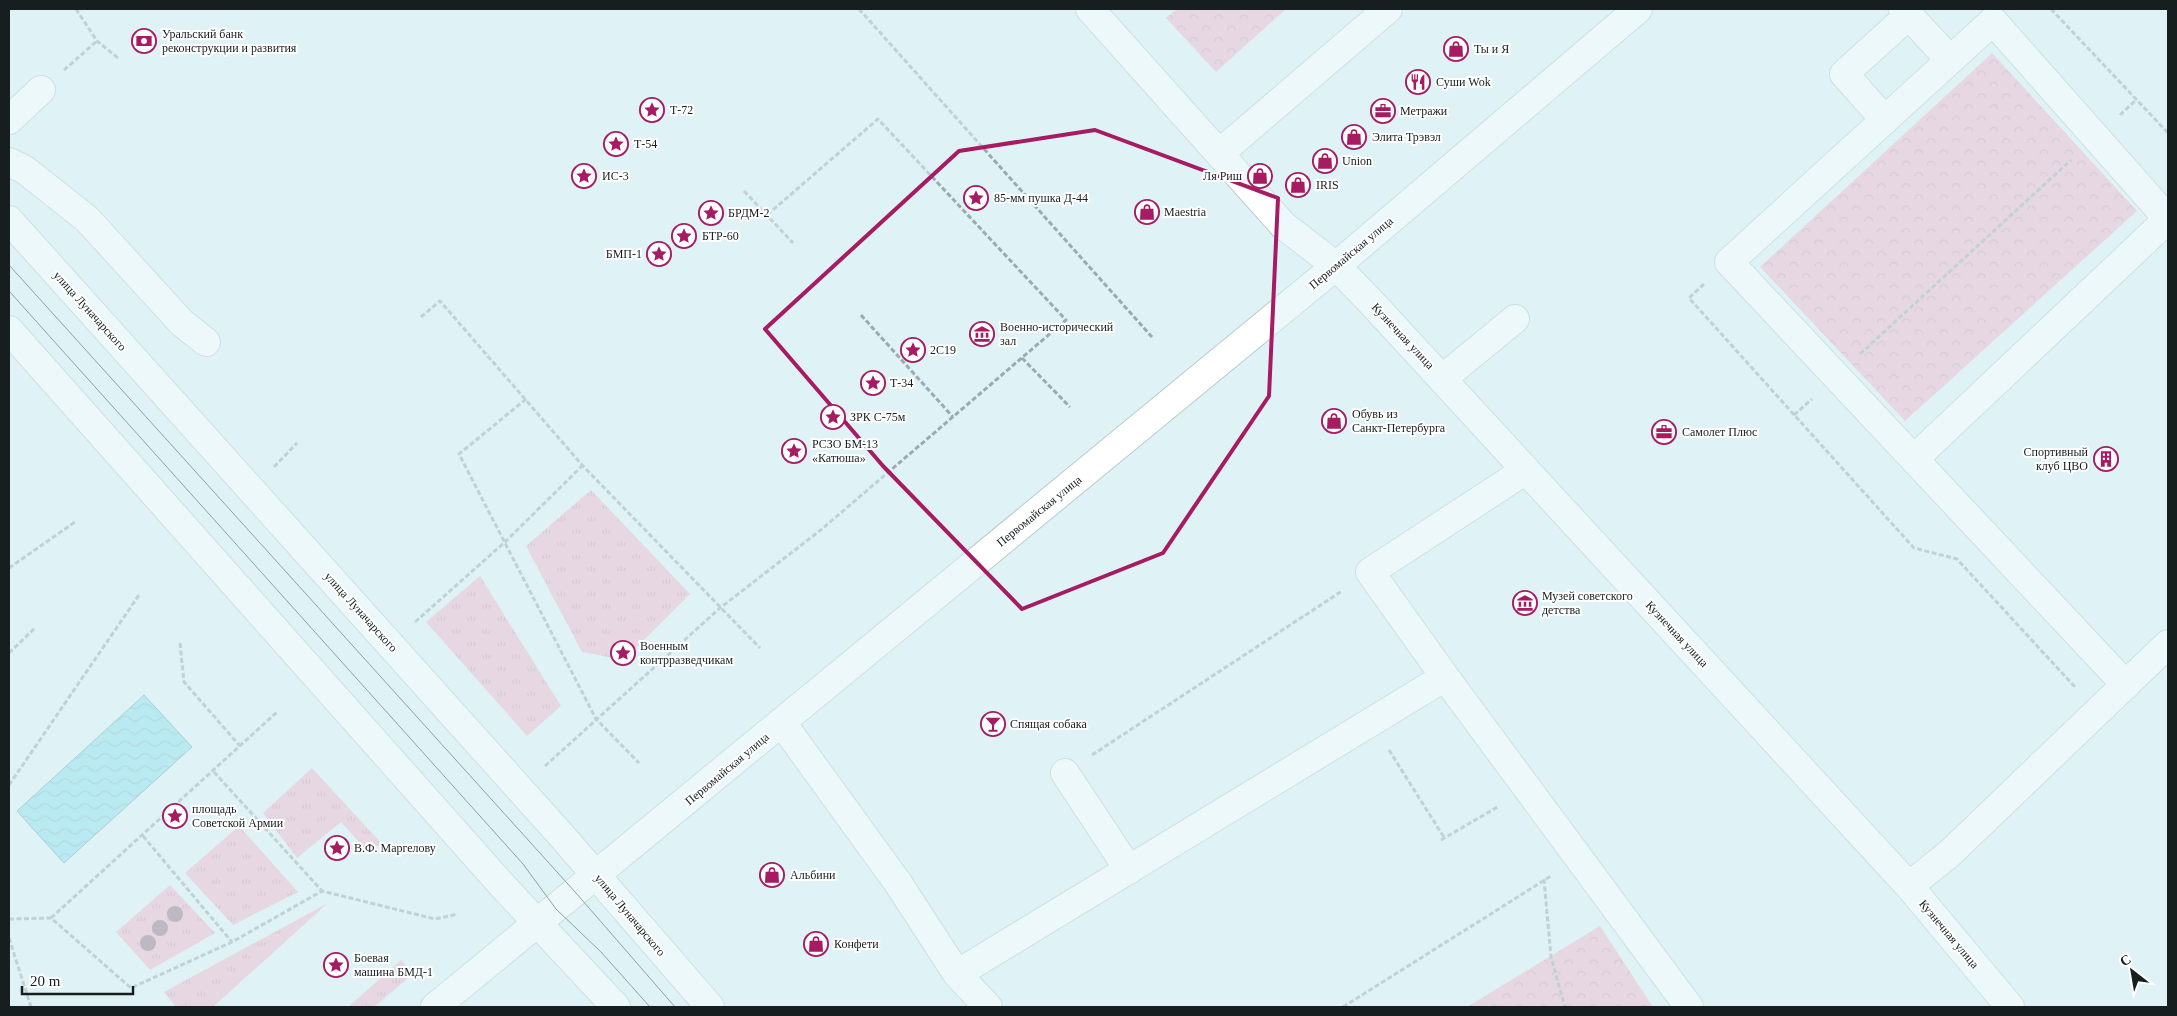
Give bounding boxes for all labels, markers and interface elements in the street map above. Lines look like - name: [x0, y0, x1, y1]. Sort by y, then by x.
- place label: Уральский банк реконструкции и развития: [162, 27, 297, 55]
- bank icon: Уральский банк реконструкции и развития: [131, 28, 157, 54]
- shop icon: Ты и Я: [1443, 36, 1469, 62]
- place label: Ты и Я: [1474, 42, 1509, 56]
- restaurant icon: Суши Wok: [1405, 69, 1431, 95]
- place label: Суши Wok: [1436, 75, 1491, 89]
- place icon: Т-72: [639, 97, 665, 123]
- office icon: Метражи: [1370, 98, 1396, 124]
- place label: Т-72: [670, 103, 693, 117]
- place label: Метражи: [1400, 104, 1448, 118]
- shop icon: Элита Трэвэл: [1341, 124, 1367, 150]
- place label: Элита Трэвэл: [1372, 130, 1441, 144]
- place icon: Т-54: [603, 131, 629, 157]
- place label: Т-54: [634, 137, 657, 151]
- shop icon: Union: [1312, 148, 1338, 174]
- place label: Union: [1342, 154, 1372, 168]
- place icon: ИС-3: [571, 163, 597, 189]
- shop icon: Ля Риш: [1247, 163, 1273, 189]
- place label: ИС-3: [602, 169, 629, 183]
- place label: Ля Риш: [1203, 169, 1243, 183]
- shop icon: IRIS: [1285, 172, 1311, 198]
- place label: IRIS: [1316, 178, 1339, 192]
- place icon: 85-мм пушка Д-44: [963, 185, 989, 211]
- place label: 85-мм пушка Д-44: [994, 191, 1088, 205]
- shop icon: Maestria: [1134, 199, 1160, 225]
- place icon: БРДМ-2: [698, 200, 724, 226]
- place label: Maestria: [1164, 205, 1207, 219]
- place label: БРДМ-2: [728, 206, 770, 220]
- street label: Первомайская улица: [1306, 213, 1396, 292]
- place icon: БТР-60: [671, 223, 697, 249]
- place label: БТР-60: [702, 229, 739, 243]
- place icon: БМП-1: [646, 241, 672, 267]
- place label: БМП-1: [606, 247, 642, 261]
- street label: улица Луначарского: [51, 268, 129, 354]
- street label: Кузнечная улица: [1369, 300, 1438, 372]
- place label: Военно-исторический зал: [1000, 320, 1114, 348]
- museum icon: Военно-исторический зал: [969, 321, 995, 347]
- place icon: 2С19: [900, 337, 926, 363]
- place label: 2С19: [930, 343, 956, 357]
- place icon: Т-34: [860, 370, 886, 396]
- place label: Т-34: [890, 376, 913, 390]
- place icon: ЗРК С-75м: [820, 404, 846, 430]
- place label: Обувь из Санкт-Петербурга: [1352, 407, 1446, 435]
- shop icon: Обувь из Санкт-Петербурга: [1321, 408, 1347, 434]
- place label: ЗРК С-75м: [850, 410, 906, 424]
- office icon: Самолет Плюс: [1651, 419, 1677, 445]
- place label: Самолет Плюс: [1682, 425, 1757, 439]
- place label: РСЗО БМ-13 «Катюша»: [812, 437, 878, 465]
- place icon: РСЗО БМ-13 «Катюша»: [781, 438, 807, 464]
- place label: Спортивный клуб ЦВО: [2023, 445, 2089, 473]
- building icon: Спортивный клуб ЦВО: [2093, 446, 2119, 472]
- street label: Первомайская улица: [994, 472, 1085, 549]
- street label: улица Луначарского: [322, 569, 400, 655]
- place label: Музей советского детства: [1542, 589, 1633, 617]
- museum icon: Музей советского детства: [1512, 590, 1538, 616]
- street label: Кузнечная улица: [1643, 598, 1712, 670]
- place label: Военным контрразведчикам: [640, 639, 733, 667]
- place icon: Военным контрразведчикам: [610, 640, 636, 666]
- bar icon: Спящая собака: [980, 711, 1006, 737]
- place label: Спящая собака: [1010, 717, 1087, 731]
- street label: Первомайская улица: [682, 729, 772, 808]
- place label: площадь Советской Армии: [192, 802, 284, 830]
- place icon: площадь Советской Армии: [162, 803, 188, 829]
- place icon: В.Ф. Маргелову: [324, 835, 350, 861]
- place label: В.Ф. Маргелову: [354, 841, 436, 855]
- shop icon: Альбини: [759, 862, 785, 888]
- place label: Альбини: [790, 868, 836, 882]
- street label: улица Луначарского: [592, 871, 668, 959]
- street label: Кузнечная улица: [1916, 897, 1982, 972]
- shop icon: Конфети: [803, 931, 829, 957]
- place label: Конфети: [834, 937, 879, 951]
- north arrow: [2107, 946, 2157, 996]
- place label: Боевая машина БМД-1: [354, 951, 433, 979]
- text: С: [2117, 951, 2134, 969]
- place icon: Боевая машина БМД-1: [323, 952, 349, 978]
- scale bar: [22, 964, 134, 996]
- text: 20 m: [30, 973, 61, 989]

